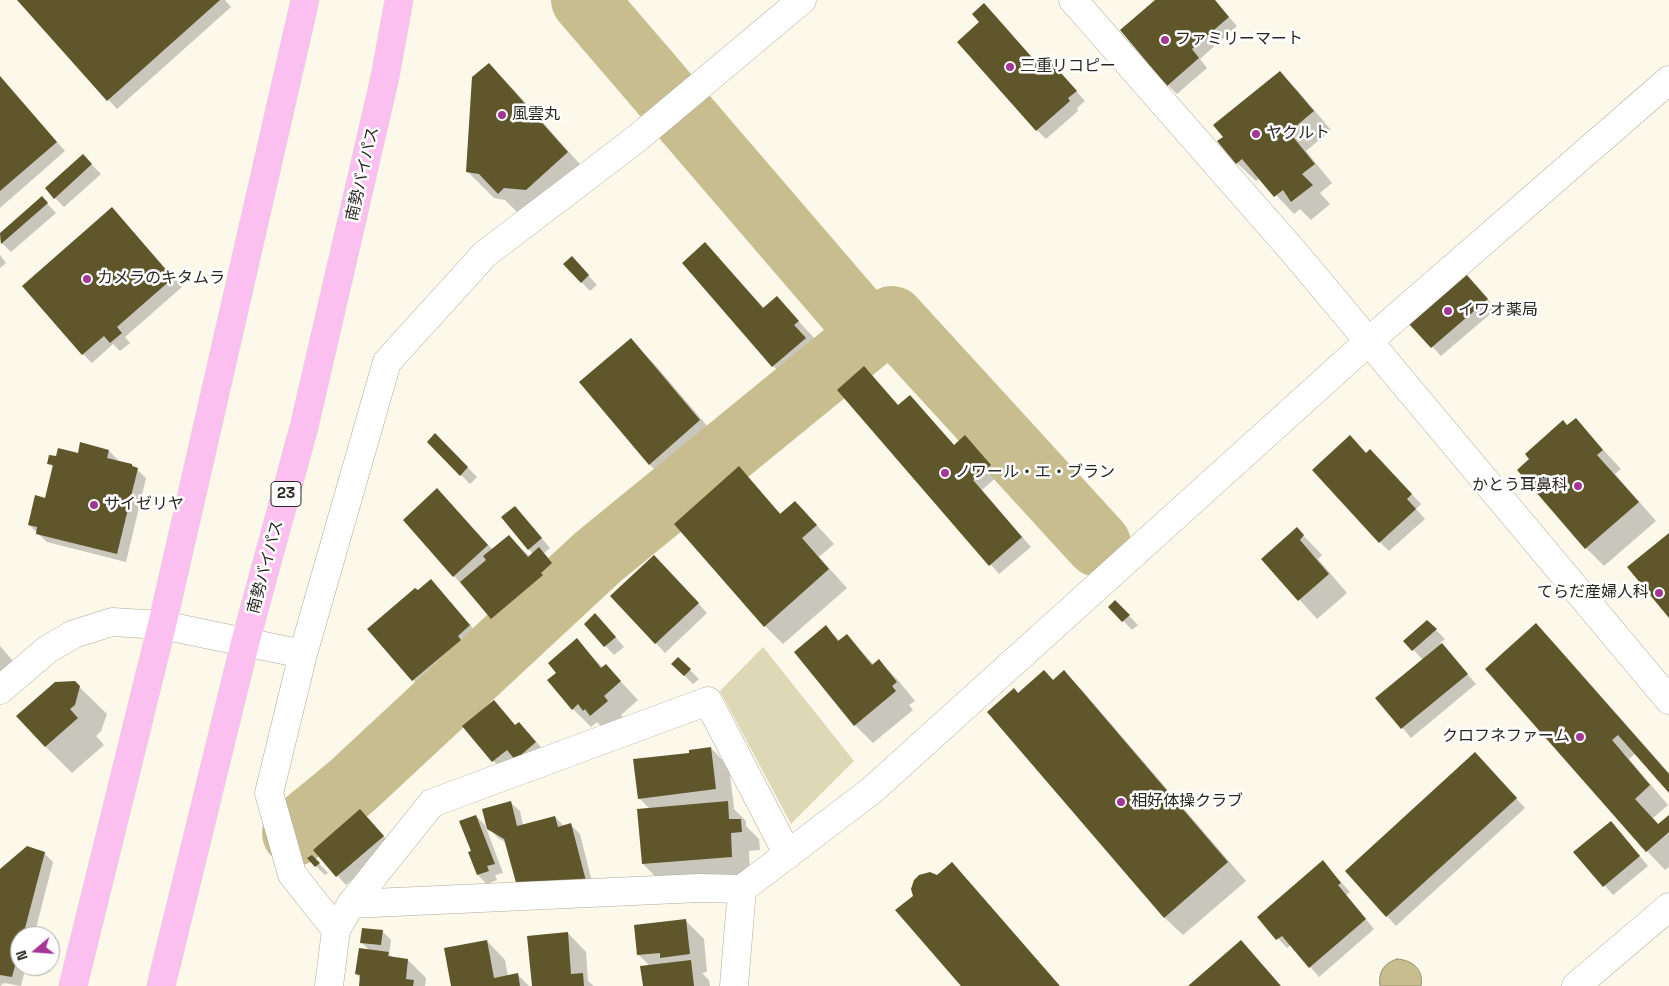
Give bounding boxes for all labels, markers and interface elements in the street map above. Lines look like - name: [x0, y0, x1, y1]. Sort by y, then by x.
- place label: ファミリーマート: [1175, 30, 1303, 50]
- marker: ファミリーマート: [1159, 34, 1171, 46]
- place label: 三重リコピー: [1020, 57, 1116, 77]
- marker: 三重リコピー: [1004, 61, 1016, 73]
- place label: 風雲丸: [512, 105, 560, 125]
- marker: 風雲丸: [496, 109, 508, 121]
- place label: ヤクルト: [1266, 124, 1330, 144]
- street label: 南勢バイパス: [343, 125, 383, 223]
- marker: ヤクルト: [1250, 128, 1262, 140]
- place label: カメラのキタムラ: [97, 269, 225, 289]
- marker: カメラのキタムラ: [81, 273, 93, 285]
- place label: イワオ薬局: [1458, 301, 1538, 321]
- marker: イワオ薬局: [1442, 305, 1454, 317]
- place label: ノワール・エ・ブラン: [955, 463, 1115, 483]
- marker: ノワール・エ・ブラン: [939, 467, 951, 479]
- place label: かとう耳鼻科: [1472, 476, 1568, 496]
- marker: かとう耳鼻科: [1572, 480, 1584, 492]
- road number: 23: [271, 482, 301, 506]
- place label: サイゼリヤ: [104, 495, 184, 515]
- marker: サイゼリヤ: [88, 499, 100, 511]
- street label: 南勢バイパス: [244, 518, 288, 616]
- place label: てらだ産婦人科: [1537, 583, 1649, 603]
- marker: てらだ産婦人科: [1653, 587, 1665, 599]
- place label: クロフネファーム: [1442, 727, 1570, 747]
- marker: クロフネファーム: [1574, 731, 1586, 743]
- place label: 相好体操クラブ: [1131, 792, 1243, 812]
- marker: 相好体操クラブ: [1115, 796, 1127, 808]
- north arrow: [10, 926, 60, 976]
- text: N: [12, 948, 32, 963]

